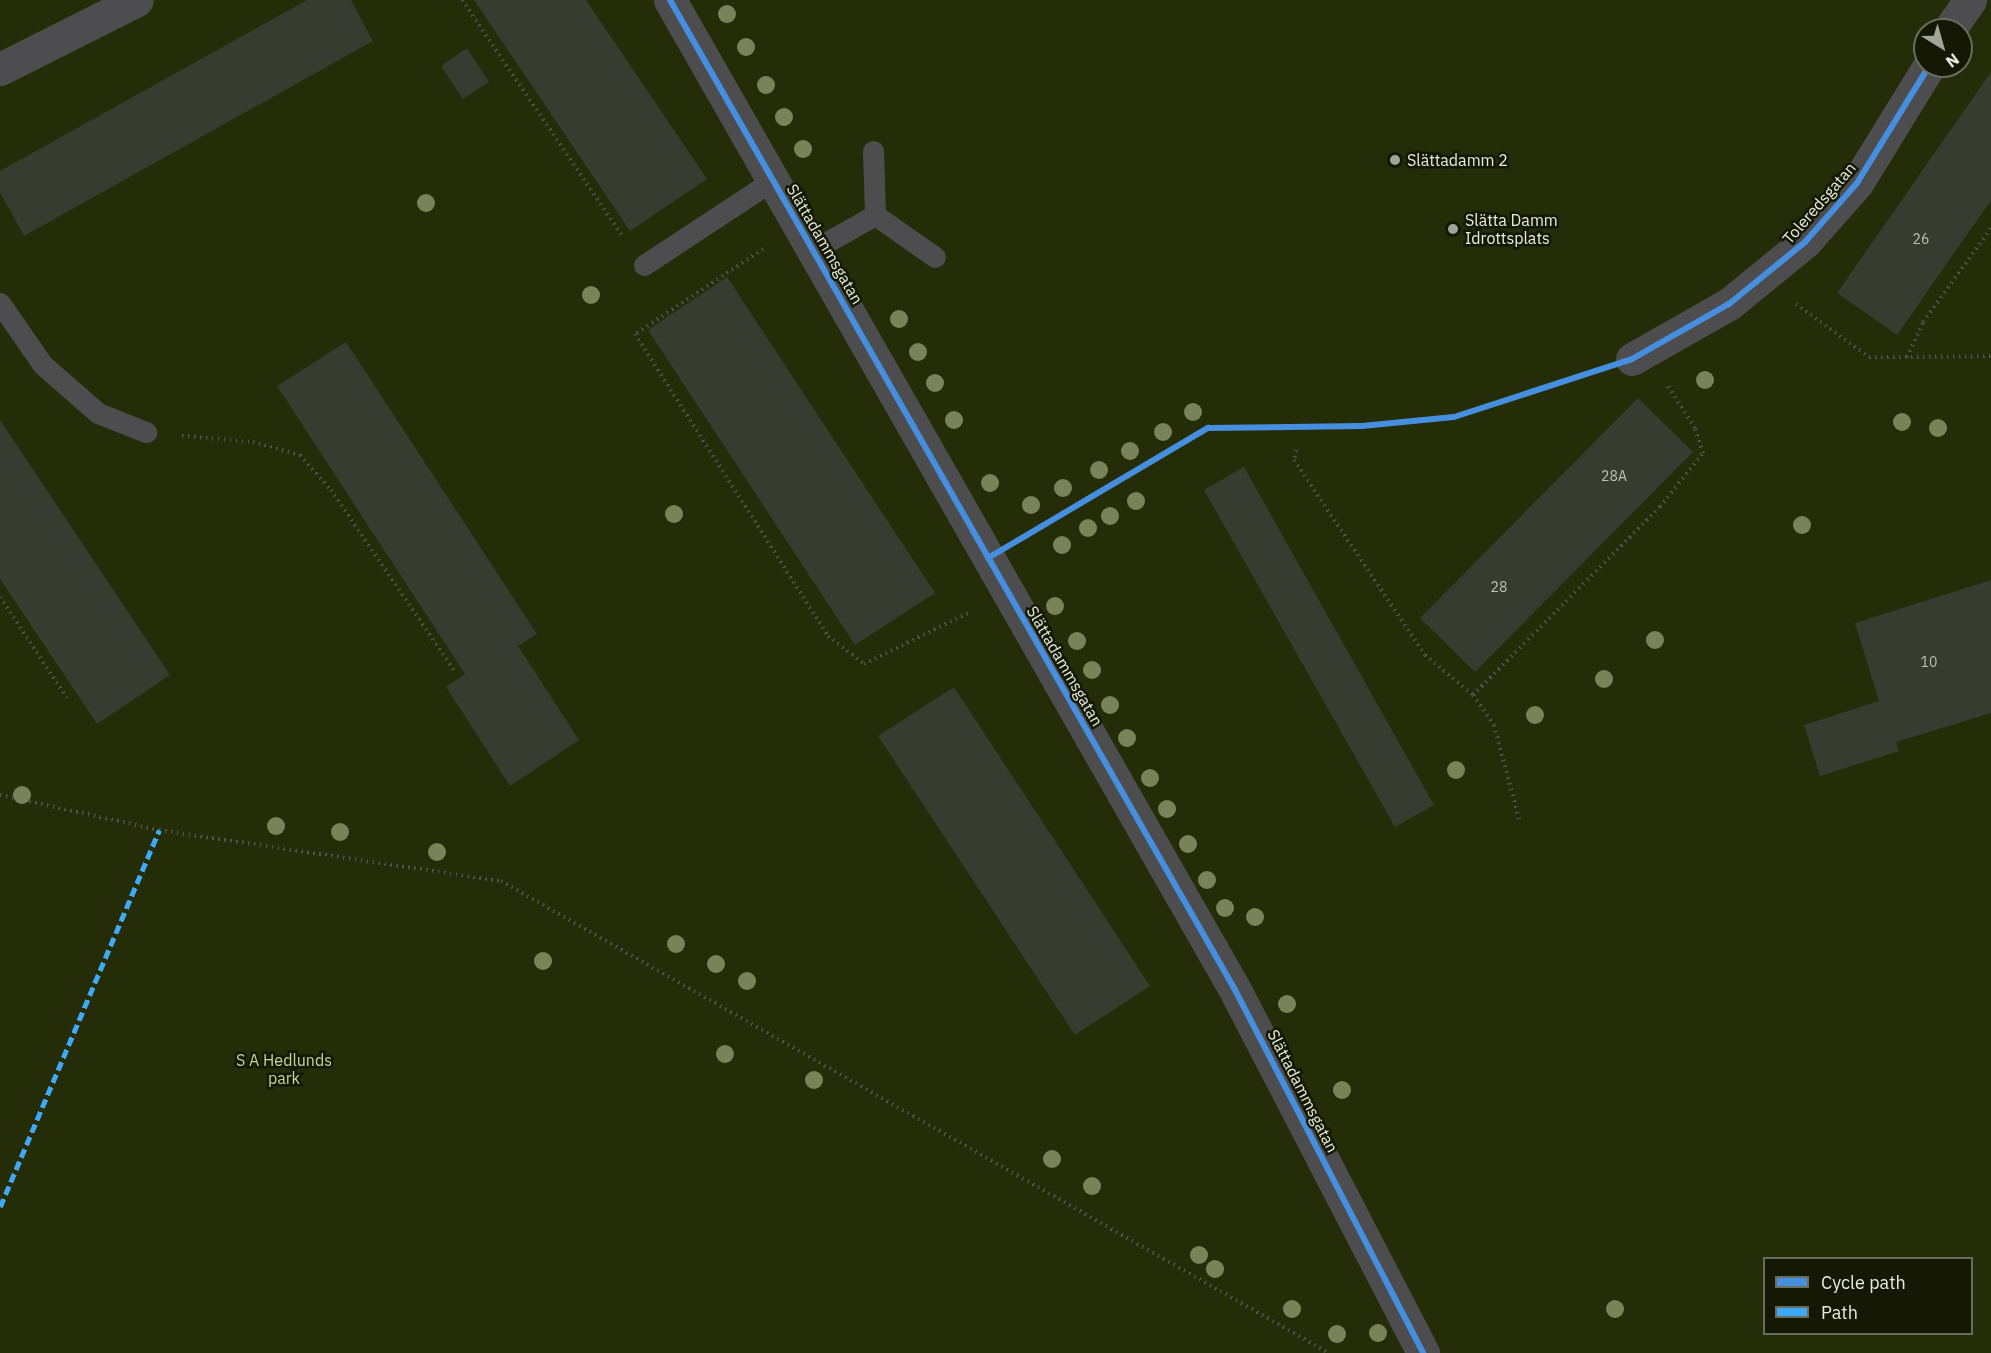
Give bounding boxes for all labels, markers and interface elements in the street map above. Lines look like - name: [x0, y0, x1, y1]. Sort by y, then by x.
- north arrow: [1913, 18, 1973, 78]
- text: N: [1942, 49, 1963, 72]
- place label: Slättadamm 2: [1407, 150, 1508, 170]
- marker: Slättadamm 2: [1388, 153, 1402, 167]
- street label: Toleredsgatan: [1778, 158, 1860, 248]
- street label: Slättadammsgatan: [783, 181, 867, 307]
- place label: Slätta Damm Idrottsplats: [1465, 210, 1558, 248]
- marker: Slätta Damm Idrottsplats: [1446, 222, 1460, 236]
- house number: 26: [1913, 231, 1929, 247]
- house number: 28A: [1601, 468, 1627, 484]
- house number: 28: [1491, 579, 1507, 595]
- street label: Slättadammsgatan: [1023, 603, 1107, 729]
- house number: 10: [1921, 654, 1937, 670]
- street label: Slättadammsgatan: [1264, 1026, 1342, 1156]
- park label: S A Hedlunds park: [236, 1050, 332, 1088]
- legend: [1763, 1257, 1973, 1335]
- text: Cycle path: [1821, 1271, 1906, 1294]
- text: Path: [1821, 1301, 1858, 1324]

